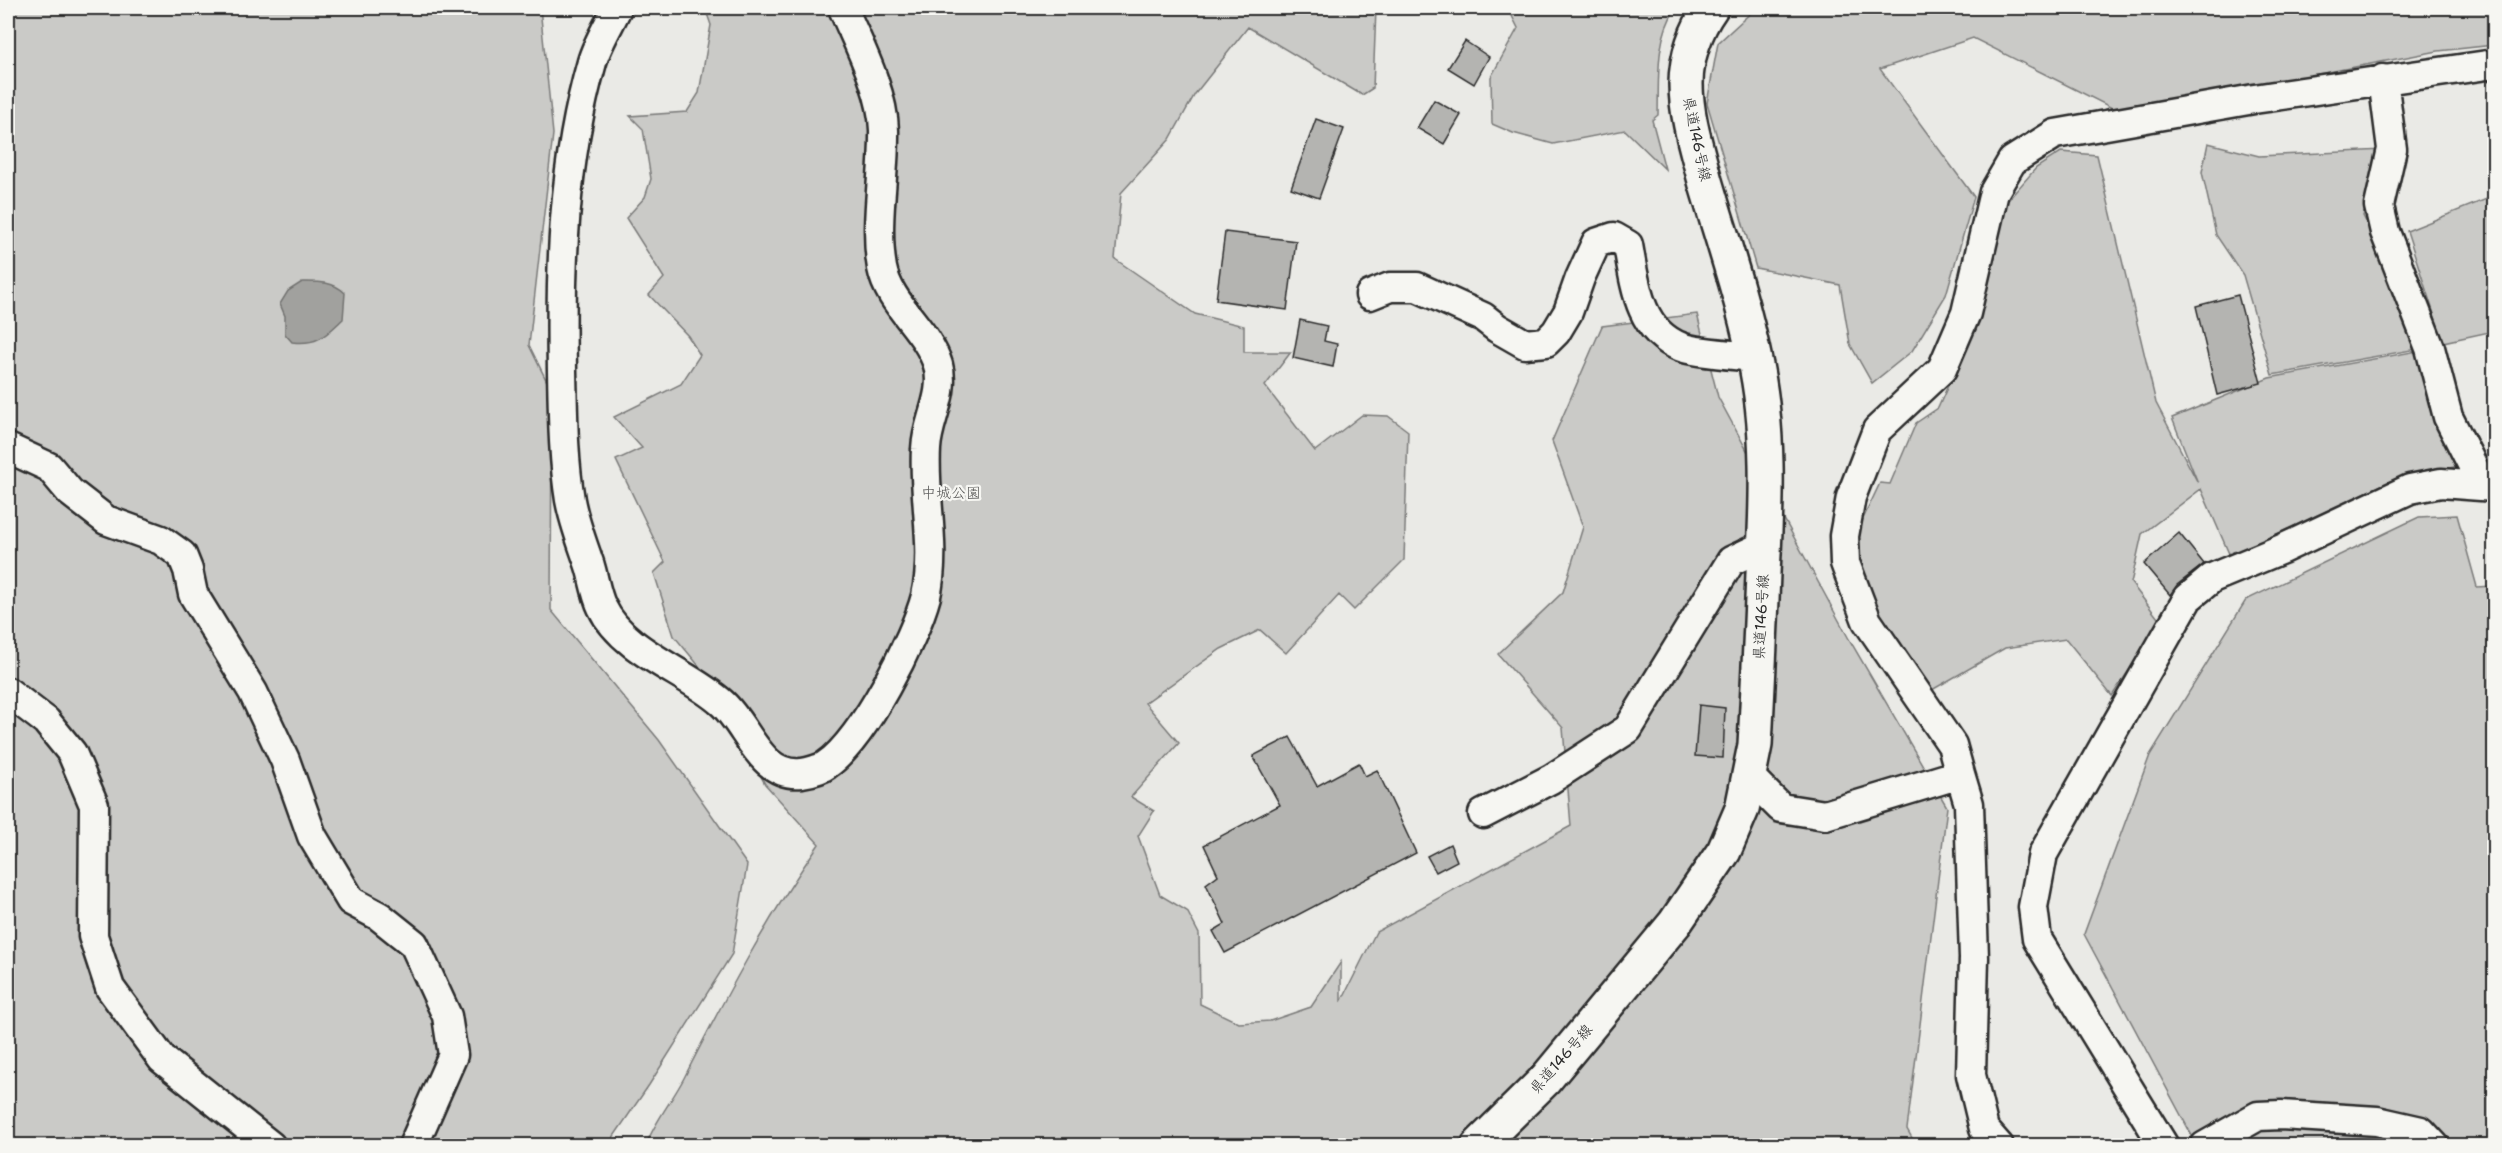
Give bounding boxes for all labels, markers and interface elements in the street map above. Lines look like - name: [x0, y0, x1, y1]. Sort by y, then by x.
- street label: 県道146号線: [1678, 95, 1716, 183]
- park label: 中城公園: [921, 483, 981, 503]
- street label: 県道146号線: [1749, 573, 1773, 661]
- street label: 県道146号線: [1525, 1020, 1597, 1098]

